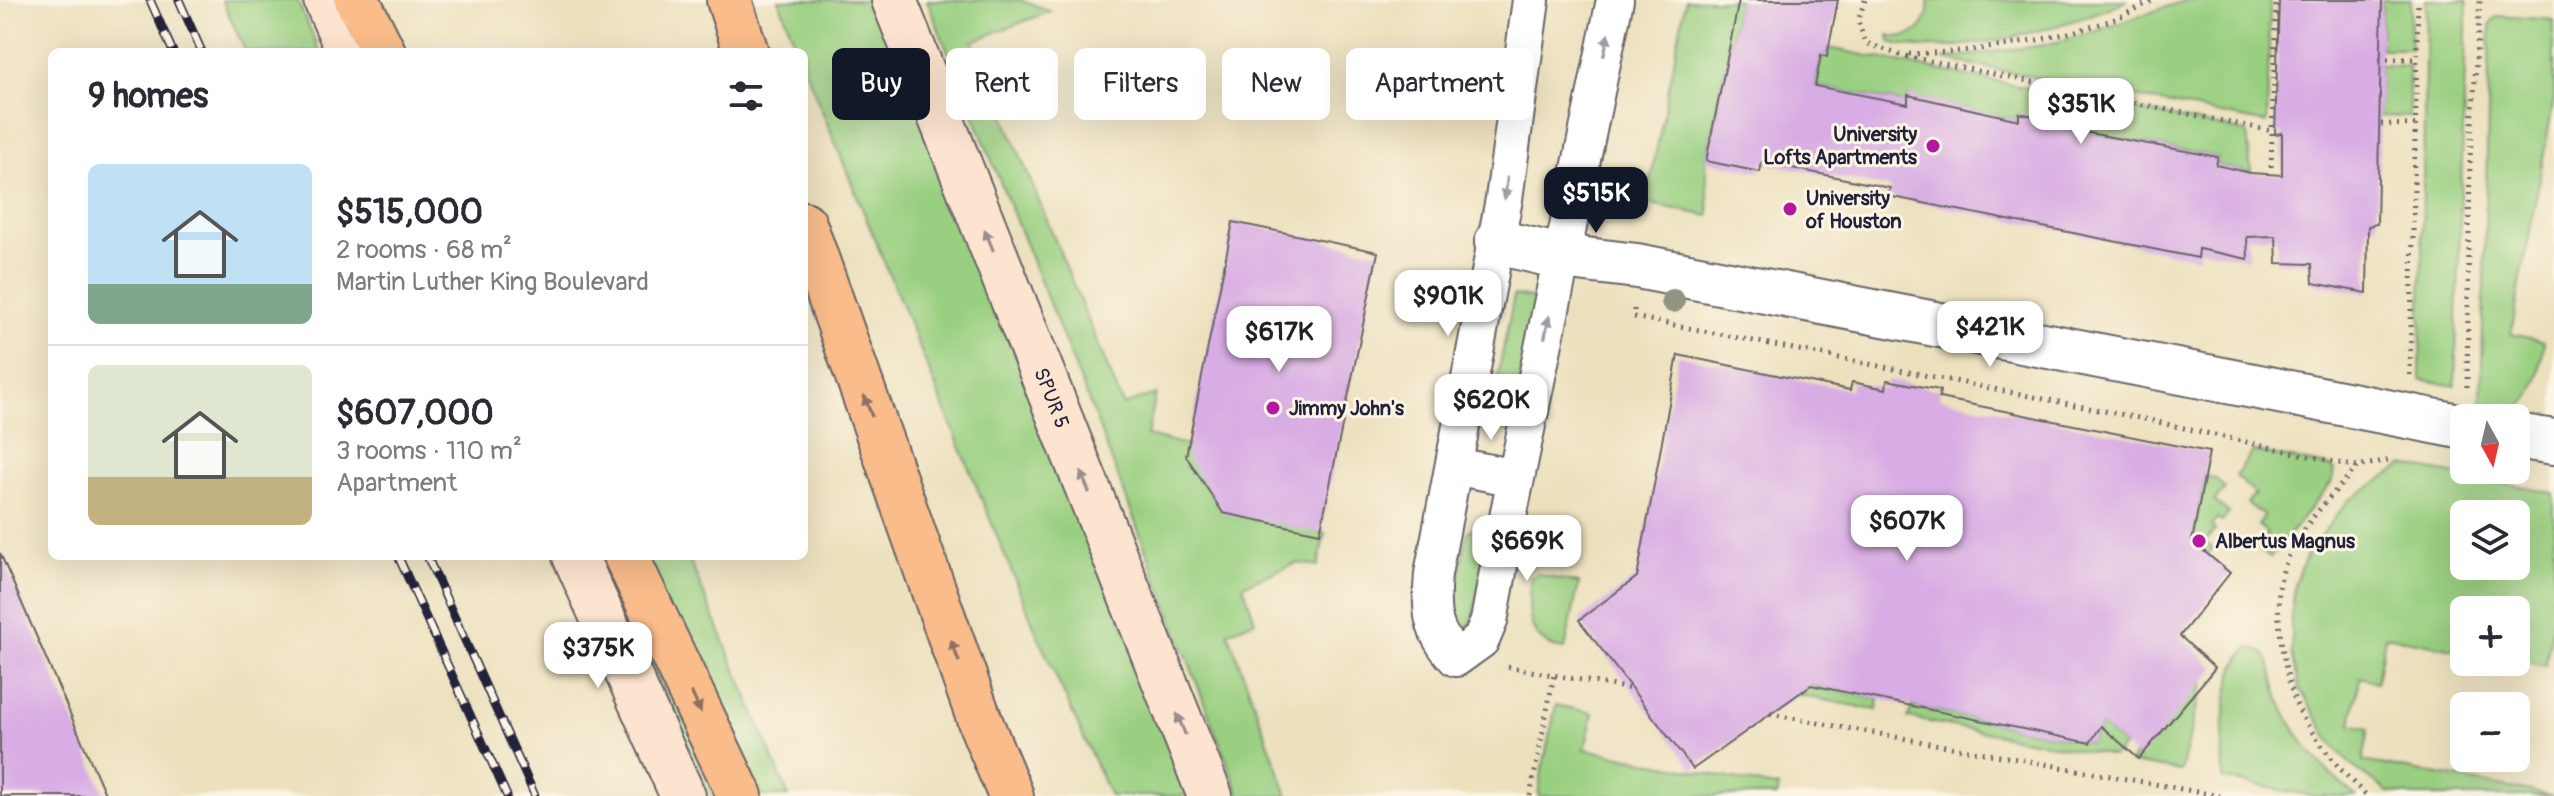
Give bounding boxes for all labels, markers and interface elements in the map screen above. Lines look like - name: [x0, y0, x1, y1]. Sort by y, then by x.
- one-way arrow: [1600, 32, 1612, 57]
- chip: Buy: [832, 48, 930, 120]
- chip: Rent: [946, 48, 1058, 120]
- chip: Filters: [1074, 48, 1206, 120]
- chip: New: [1222, 48, 1330, 120]
- chip: Apartment: [1346, 48, 1533, 120]
- icon: filters: [724, 74, 768, 118]
- text: 9 homes: [88, 75, 208, 118]
- pin: $351K: [2025, 78, 2137, 146]
- text: $351K: [2047, 88, 2115, 120]
- place label: University Lofts Apartments: [1763, 122, 1917, 170]
- marker: University Lofts Apartments: [1924, 137, 1942, 155]
- pin: $515K: [1540, 167, 1652, 235]
- one-way arrow: [1499, 176, 1512, 201]
- text: $515K: [1562, 177, 1630, 209]
- place label: University of Houston: [1805, 186, 1902, 234]
- text: $515,000: [336, 191, 483, 234]
- icon: home: [152, 196, 248, 292]
- marker: University of Houston: [1781, 200, 1799, 218]
- one-way arrow: [983, 228, 996, 252]
- text: 2 rooms · 68 m²: [336, 234, 512, 266]
- text: Martin Luther King Boulevard: [336, 266, 649, 298]
- pin: $901K: [1392, 270, 1504, 338]
- text: $901K: [1412, 280, 1484, 312]
- pin: $421K: [1934, 301, 2046, 369]
- pin: $617K: [1223, 306, 1335, 374]
- text: $421K: [1955, 311, 2025, 343]
- one-way arrow: [1541, 314, 1554, 339]
- text: $617K: [1245, 316, 1313, 348]
- street label: SPUR 5: [1029, 364, 1075, 432]
- pin: $620K: [1435, 374, 1547, 442]
- text: $620K: [1452, 384, 1530, 416]
- text: $607,000: [336, 392, 494, 435]
- one-way arrow: [862, 394, 874, 418]
- place label: Jimmy John's: [1289, 396, 1404, 421]
- icon: home: [152, 397, 248, 493]
- marker: Jimmy John's: [1264, 399, 1282, 417]
- north arrow: [2450, 404, 2530, 484]
- map controls: [2450, 404, 2530, 772]
- text: 3 rooms · 110 m²: [336, 435, 522, 467]
- text: Apartment: [336, 467, 457, 499]
- one-way arrow: [1079, 470, 1092, 494]
- pin: $607K: [1851, 495, 1963, 563]
- button: layers: [2450, 500, 2530, 580]
- text: $607K: [1869, 505, 1945, 537]
- pin: $669K: [1471, 515, 1583, 583]
- text: $669K: [1490, 525, 1564, 557]
- place label: Albertus Magnus: [2215, 529, 2355, 554]
- marker: Albertus Magnus: [2190, 532, 2208, 550]
- button: +: [2450, 596, 2530, 676]
- pin: $375K: [542, 622, 654, 690]
- text: $375K: [562, 632, 634, 664]
- one-way arrow: [948, 639, 961, 663]
- one-way arrow: [689, 691, 703, 714]
- button: −: [2450, 692, 2530, 772]
- one-way arrow: [1174, 711, 1187, 735]

